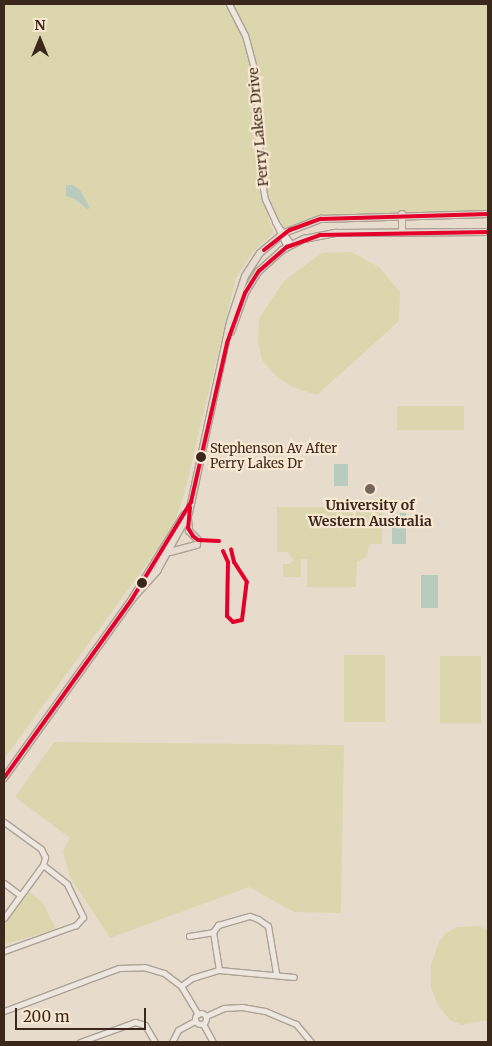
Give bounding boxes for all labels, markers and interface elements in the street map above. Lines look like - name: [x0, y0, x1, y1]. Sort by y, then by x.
- north arrow: [15, 15, 65, 65]
- text: N: [34, 16, 46, 34]
- street label: Perry Lakes Drive: [244, 67, 272, 187]
- place label: Stephenson Av After Perry Lakes Dr: [210, 442, 337, 473]
- marker: Stephenson Av After Perry Lakes Dr: [196, 452, 206, 462]
- marker: University of Western Australia: [364, 483, 376, 495]
- place label: University of Western Australia: [308, 497, 432, 530]
- unlabelled marker: [137, 578, 147, 588]
- scale bar: [18, 998, 149, 1030]
- text: 200 m: [23, 1007, 70, 1026]

